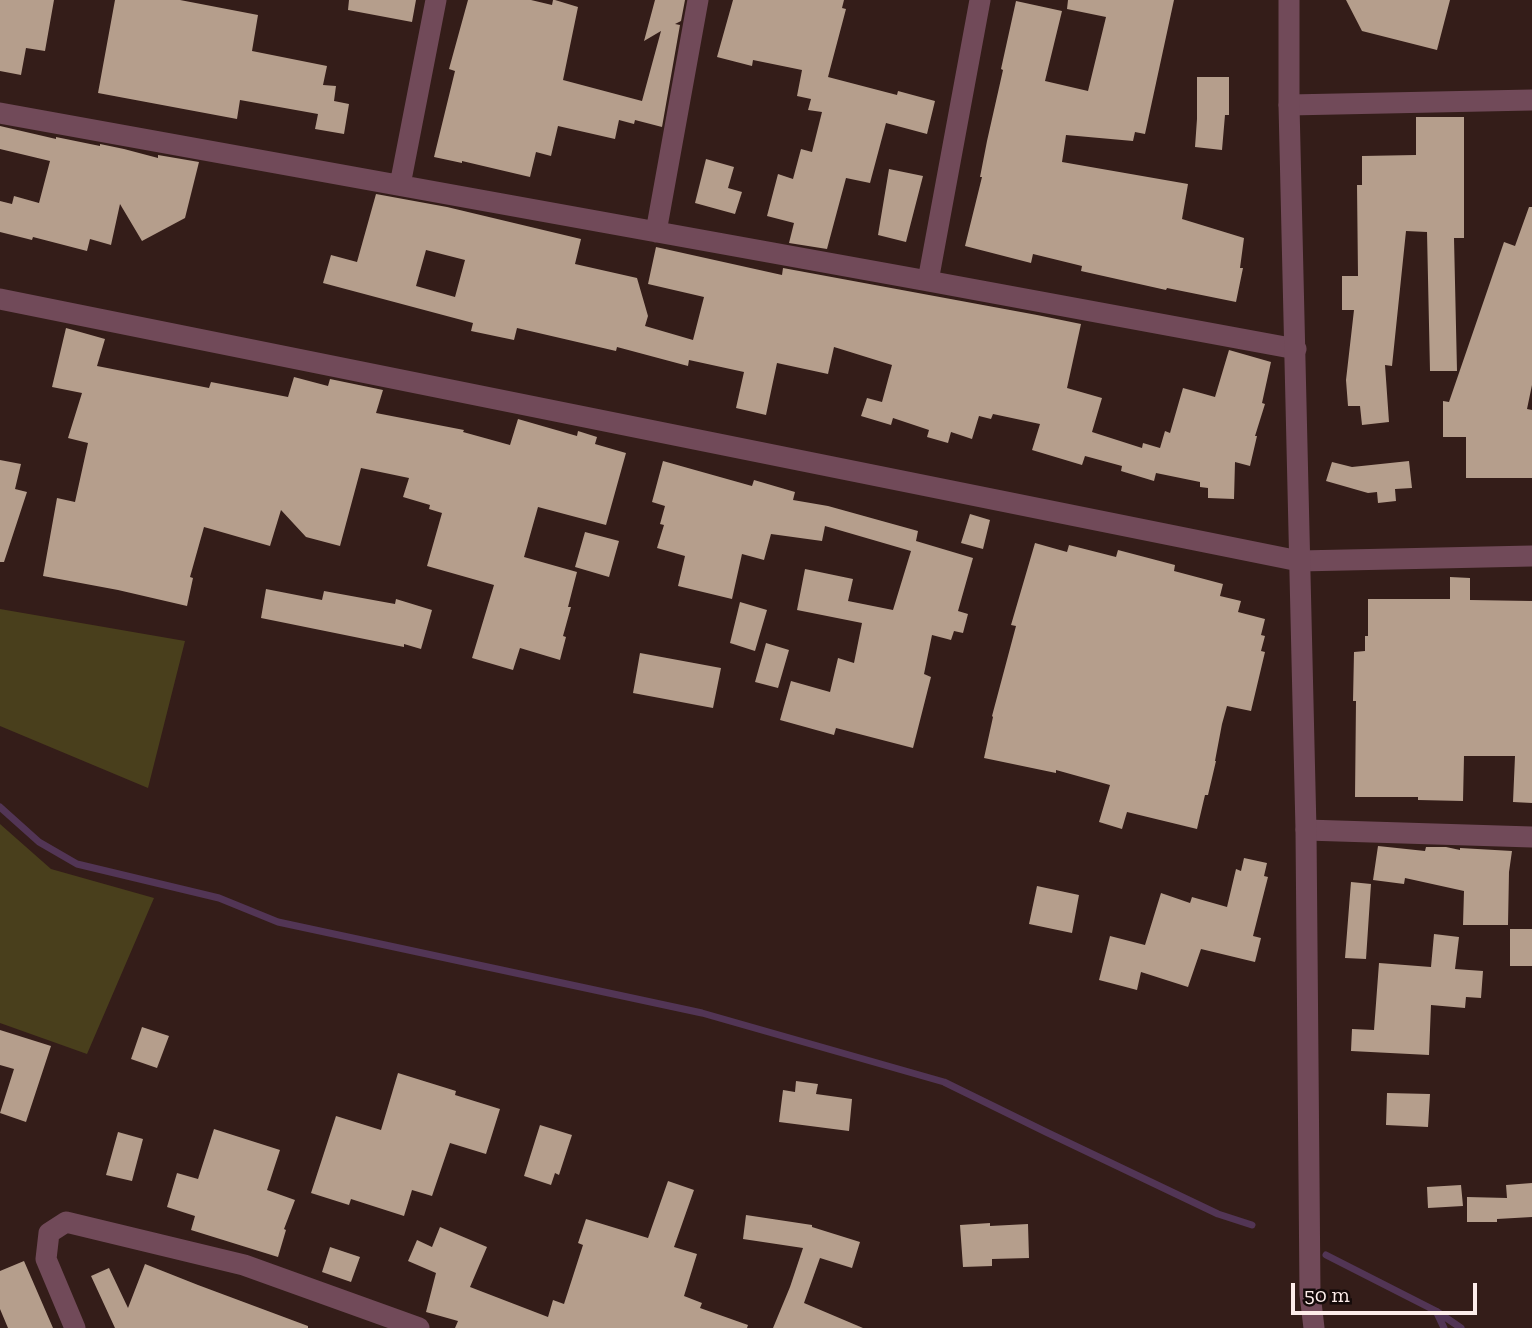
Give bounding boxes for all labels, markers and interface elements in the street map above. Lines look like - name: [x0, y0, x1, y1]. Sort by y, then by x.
- scale bar: [1294, 1268, 1480, 1312]
- text: 50 m: [1304, 1282, 1350, 1307]

